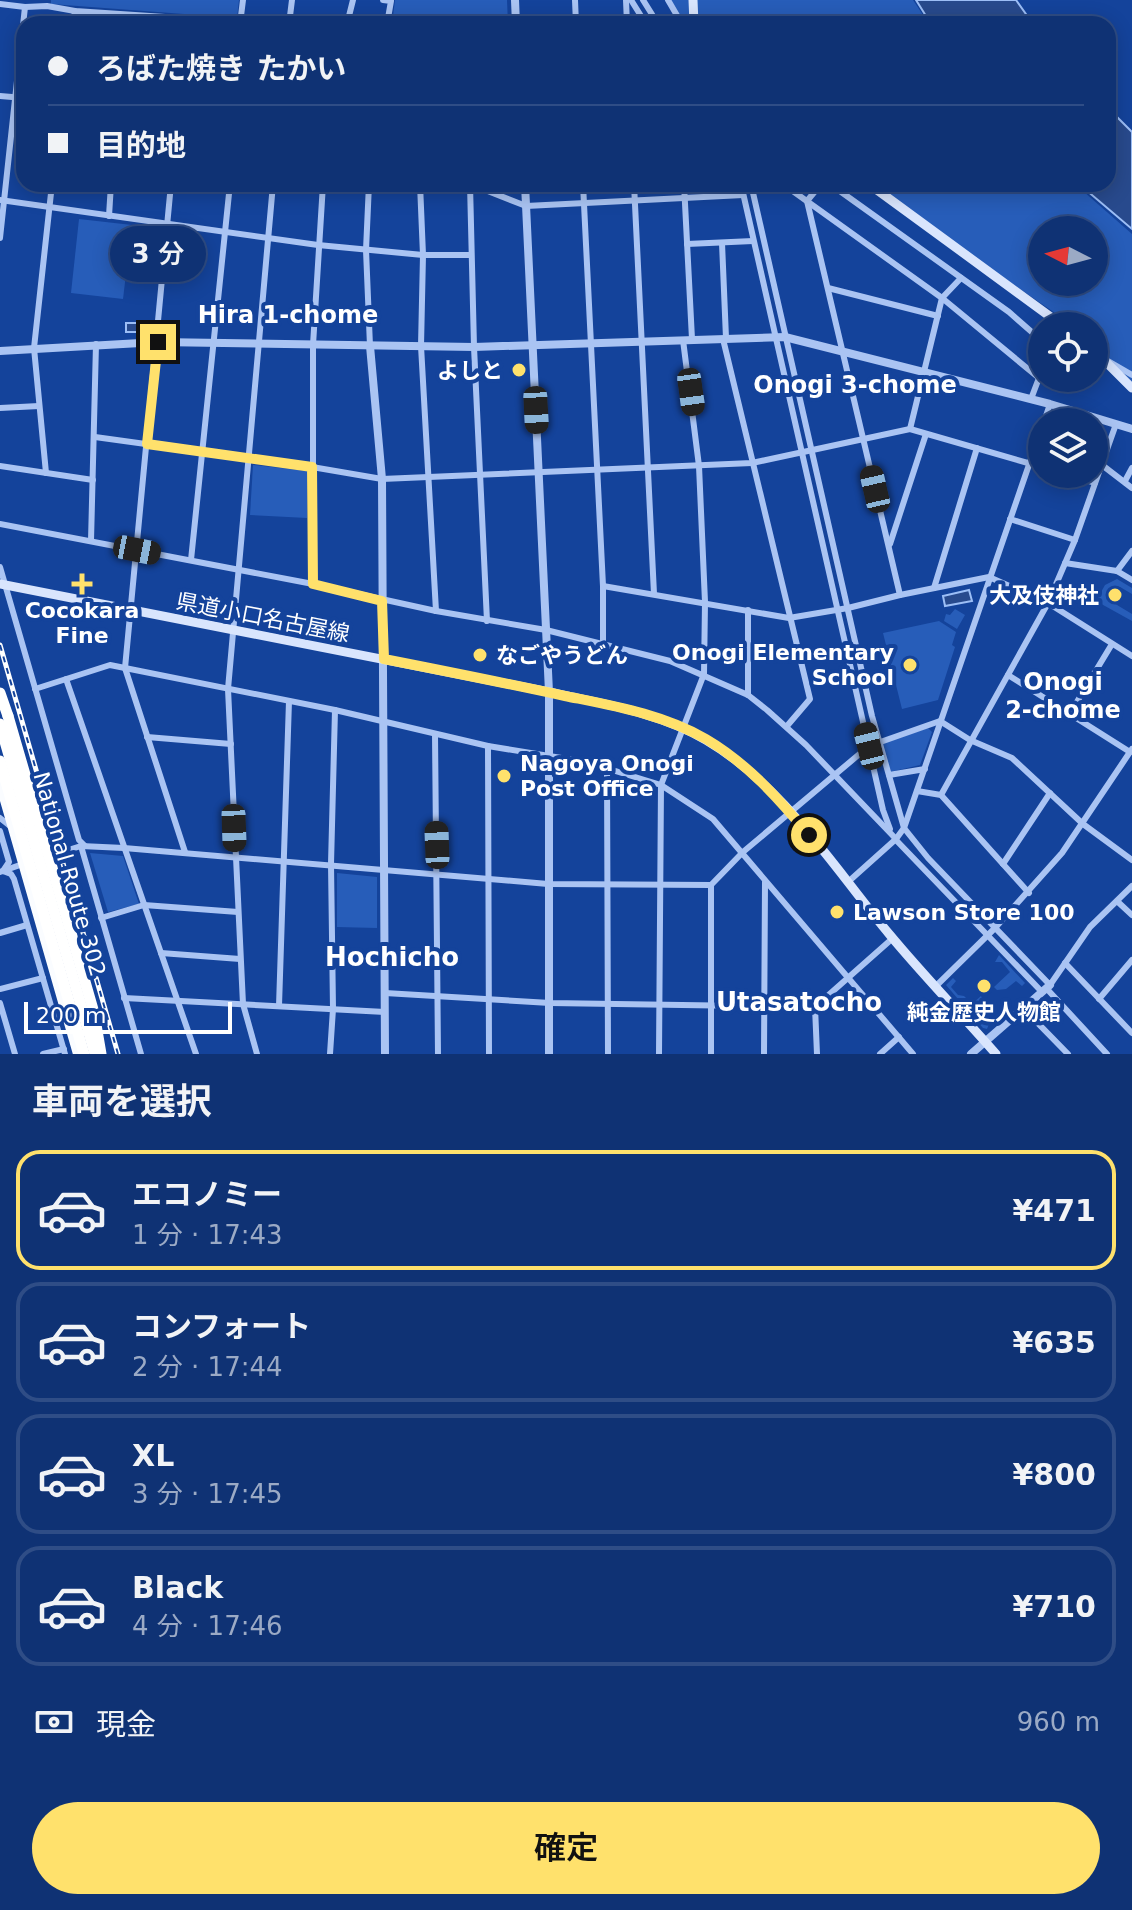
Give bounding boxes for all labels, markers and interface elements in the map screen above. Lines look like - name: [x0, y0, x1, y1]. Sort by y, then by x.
- text: ろばた焼き たかい: [96, 51, 346, 86]
- text: 目的地: [96, 128, 186, 163]
- north arrow: [1028, 216, 1108, 296]
- map controls: [1028, 216, 1108, 488]
- callout: 3 分: [110, 226, 206, 282]
- text: 3 分: [131, 239, 185, 269]
- district label: Hira 1-chome: [198, 301, 378, 329]
- button: locate: [1028, 312, 1108, 392]
- route end: [140, 324, 176, 360]
- place label: よしと: [437, 358, 503, 383]
- marker: よしと: [510, 361, 528, 379]
- car: [676, 367, 706, 417]
- district label: Onogi 3-chome: [753, 371, 957, 399]
- car: [523, 385, 549, 435]
- button: layers: [1028, 408, 1108, 488]
- car: [858, 463, 892, 515]
- car: [111, 534, 163, 566]
- marker: Cocokara Fine: [73, 575, 91, 593]
- place label: 大及伎神社: [989, 583, 1099, 608]
- marker: 大及伎神社: [1106, 586, 1124, 604]
- street label: 県道小口名古屋線: [174, 588, 352, 647]
- place label: Cocokara Fine: [25, 598, 139, 648]
- place label: Onogi Elementary School: [672, 640, 894, 690]
- place label: なごやうどん: [496, 643, 628, 668]
- marker: なごやうどん: [471, 646, 489, 664]
- marker: Onogi Elementary School: [901, 656, 919, 674]
- district label: Onogi 2-chome: [1005, 668, 1121, 724]
- car: [852, 720, 886, 772]
- place label: Nagoya Onogi Post Office: [520, 751, 694, 801]
- marker: Nagoya Onogi Post Office: [495, 767, 513, 785]
- street label: National Route 302: [28, 769, 111, 979]
- car: [221, 804, 247, 852]
- route start: [791, 817, 827, 853]
- car: [424, 821, 450, 869]
- place label: Lawson Store 100: [853, 900, 1075, 925]
- marker: Lawson Store 100: [828, 903, 846, 921]
- district label: Hochicho: [325, 942, 459, 972]
- marker: 純金歴史人物館: [975, 977, 993, 995]
- district label: Utasatocho: [716, 987, 882, 1017]
- scale bar: [24, 998, 232, 1034]
- place label: 純金歴史人物館: [907, 1000, 1061, 1025]
- text: 200 m: [36, 1003, 106, 1028]
- text: 車両を選択: [32, 1081, 212, 1122]
- icon: car: [36, 1174, 108, 1246]
- text: エコノミー: [132, 1177, 282, 1212]
- text: ¥471: [1013, 1193, 1096, 1228]
- text: 1 分 · 17:43: [132, 1220, 283, 1250]
- icon: car: [36, 1306, 108, 1378]
- text: コンフォート: [132, 1309, 311, 1344]
- text: ¥635: [1013, 1325, 1096, 1360]
- text: 2 分 · 17:44: [132, 1352, 283, 1382]
- icon: car: [36, 1438, 108, 1510]
- text: XL: [132, 1438, 174, 1473]
- text: ¥800: [1013, 1457, 1096, 1492]
- text: 3 分 · 17:45: [132, 1479, 283, 1509]
- icon: car: [36, 1570, 108, 1642]
- text: Black: [132, 1570, 223, 1605]
- text: ¥710: [1013, 1589, 1096, 1624]
- text: 4 分 · 17:46: [132, 1611, 283, 1641]
- icon: cash: [32, 1700, 76, 1744]
- text: 現金: [96, 1707, 156, 1742]
- text: 960 m: [1017, 1707, 1100, 1737]
- button: 確定: [32, 1802, 1100, 1894]

